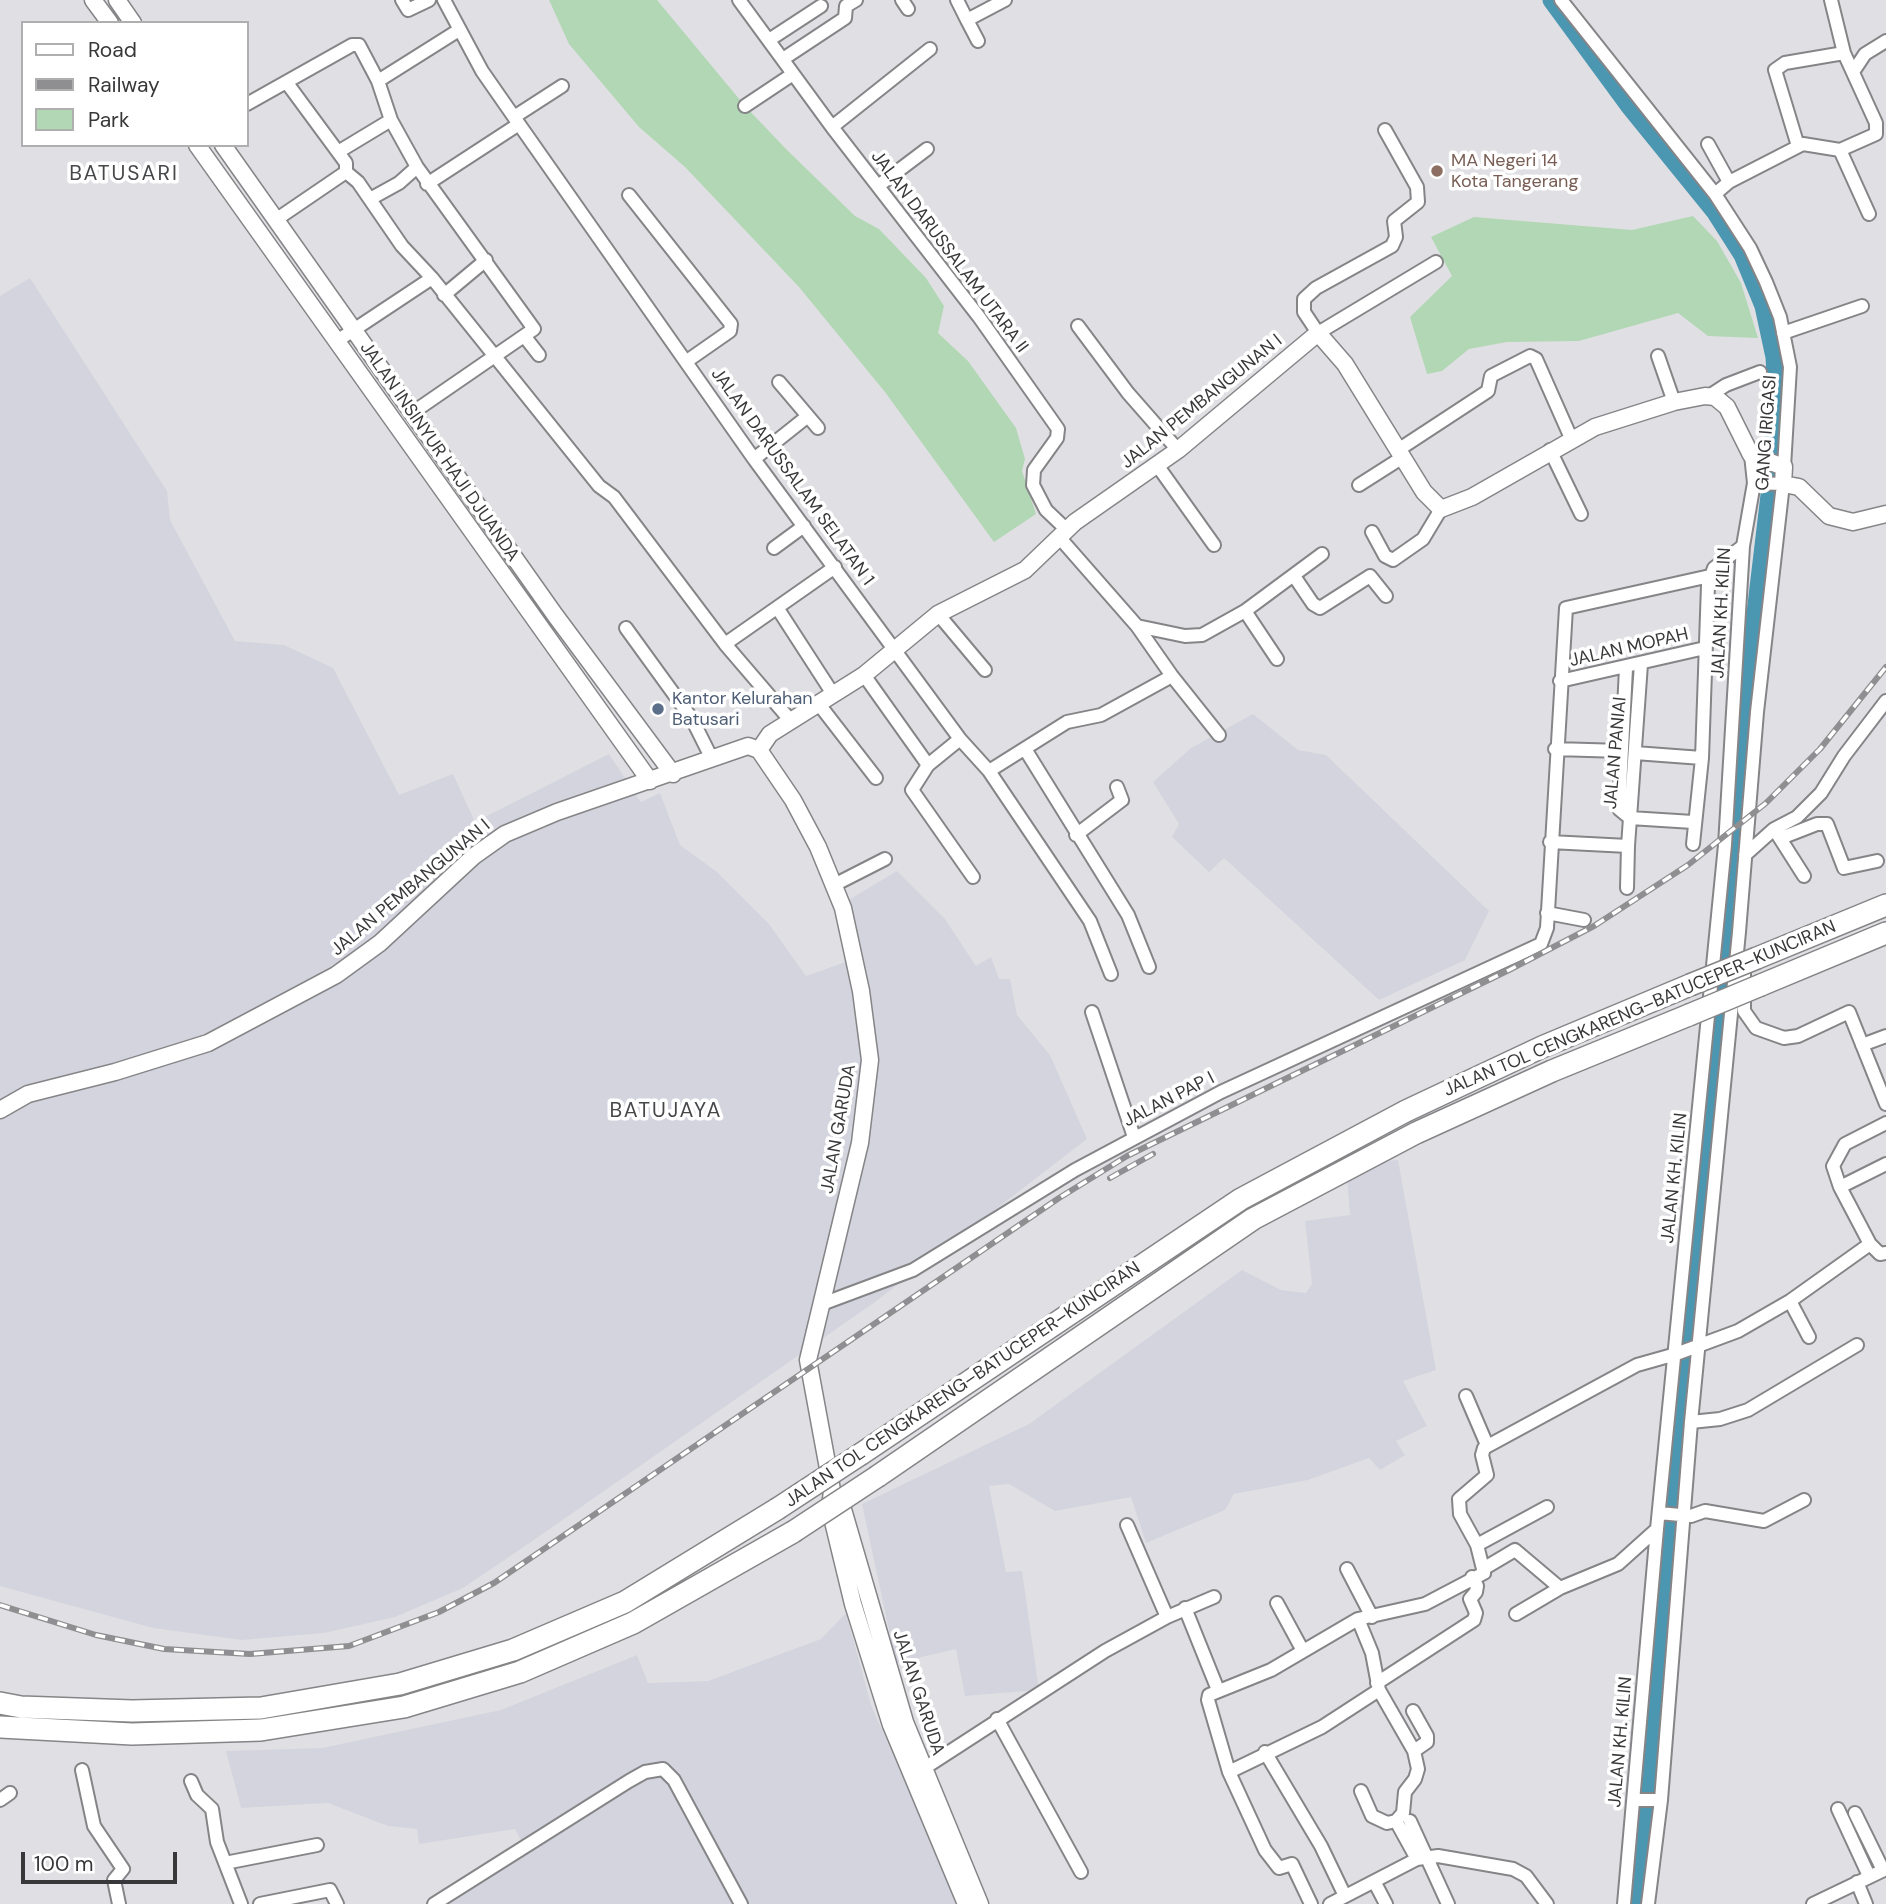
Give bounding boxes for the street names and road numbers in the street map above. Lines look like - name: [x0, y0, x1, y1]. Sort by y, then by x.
- street label: JALAN DARUSSALAM UTARA II: [866, 147, 1032, 357]
- street label: JALAN PEMBANGUNAN I: [1117, 330, 1287, 474]
- street label: JALAN INSINYUR HAJI DJUANDA: [355, 338, 523, 566]
- street label: JALAN DARUSSALAM SELATAN 1: [706, 364, 878, 590]
- street label: GANG IRIGASI: [1752, 374, 1782, 492]
- street label: JALAN KH. KILIN: [1708, 547, 1736, 679]
- street label: JALAN MOPAH: [1568, 624, 1690, 672]
- street label: JALAN PANIAI: [1600, 696, 1632, 810]
- street label: JALAN PEMBANGUNAN I: [327, 815, 495, 961]
- street label: JALAN TOL CENGKARENG–BATUCEPER–KUNCIRAN: [1441, 916, 1839, 1102]
- street label: JALAN GARUDA: [817, 1063, 861, 1195]
- street label: JALAN PAP I: [1120, 1068, 1218, 1132]
- street label: JALAN KH. KILIN: [1657, 1112, 1693, 1244]
- street label: JALAN TOL CENGKARENG–BATUCEPER–KUNCIRAN: [781, 1258, 1145, 1512]
- street label: JALAN GARUDA: [888, 1628, 948, 1758]
- street label: JALAN KH. KILIN: [1605, 1676, 1637, 1808]

